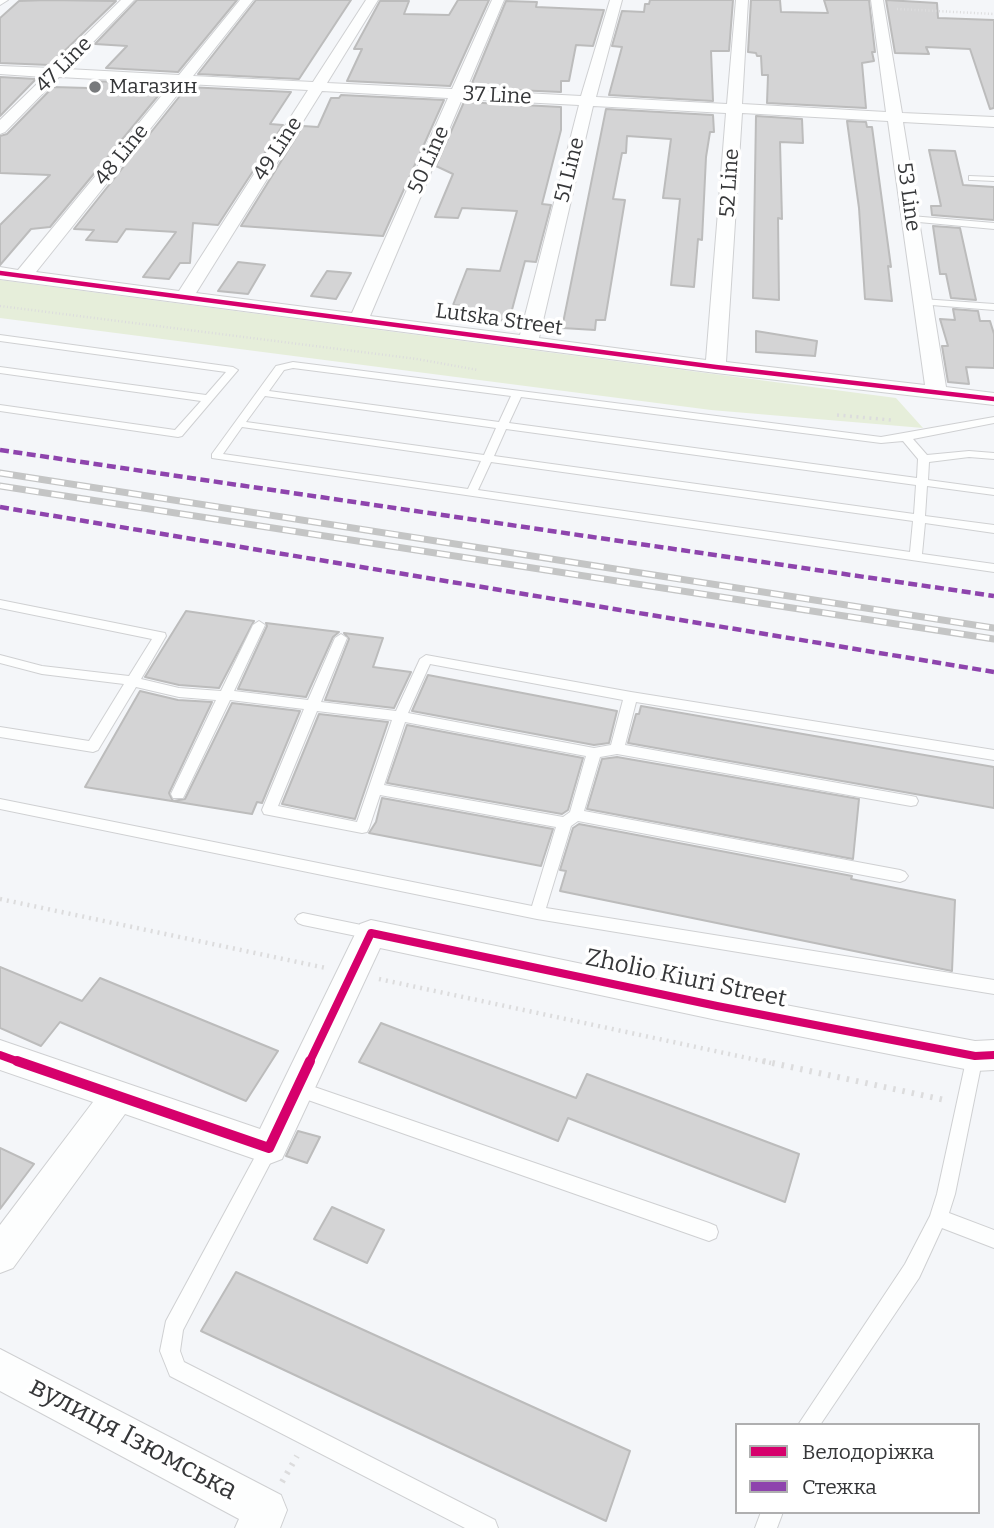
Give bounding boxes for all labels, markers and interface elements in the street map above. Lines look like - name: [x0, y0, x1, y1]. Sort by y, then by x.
- street label: 47 Line: [31, 32, 97, 98]
- place label: Магазин: [109, 74, 197, 100]
- marker: Магазин: [87, 79, 103, 95]
- street label: 37 Line: [462, 82, 532, 110]
- street label: 49 Line: [248, 112, 308, 186]
- street label: 48 Line: [90, 119, 154, 191]
- street label: 50 Line: [403, 122, 455, 198]
- street label: 51 Line: [550, 135, 590, 205]
- street label: 52 Line: [715, 148, 745, 218]
- street label: 53 Line: [891, 161, 925, 233]
- street label: Lutska Street: [434, 299, 564, 341]
- street label: Zholio Kiuri Street: [583, 944, 789, 1014]
- street label: вулиця Ізюмська: [23, 1370, 243, 1508]
- legend: [735, 1423, 980, 1514]
- text: Велодоріжка: [802, 1439, 934, 1465]
- text: Стежка: [802, 1474, 877, 1500]

